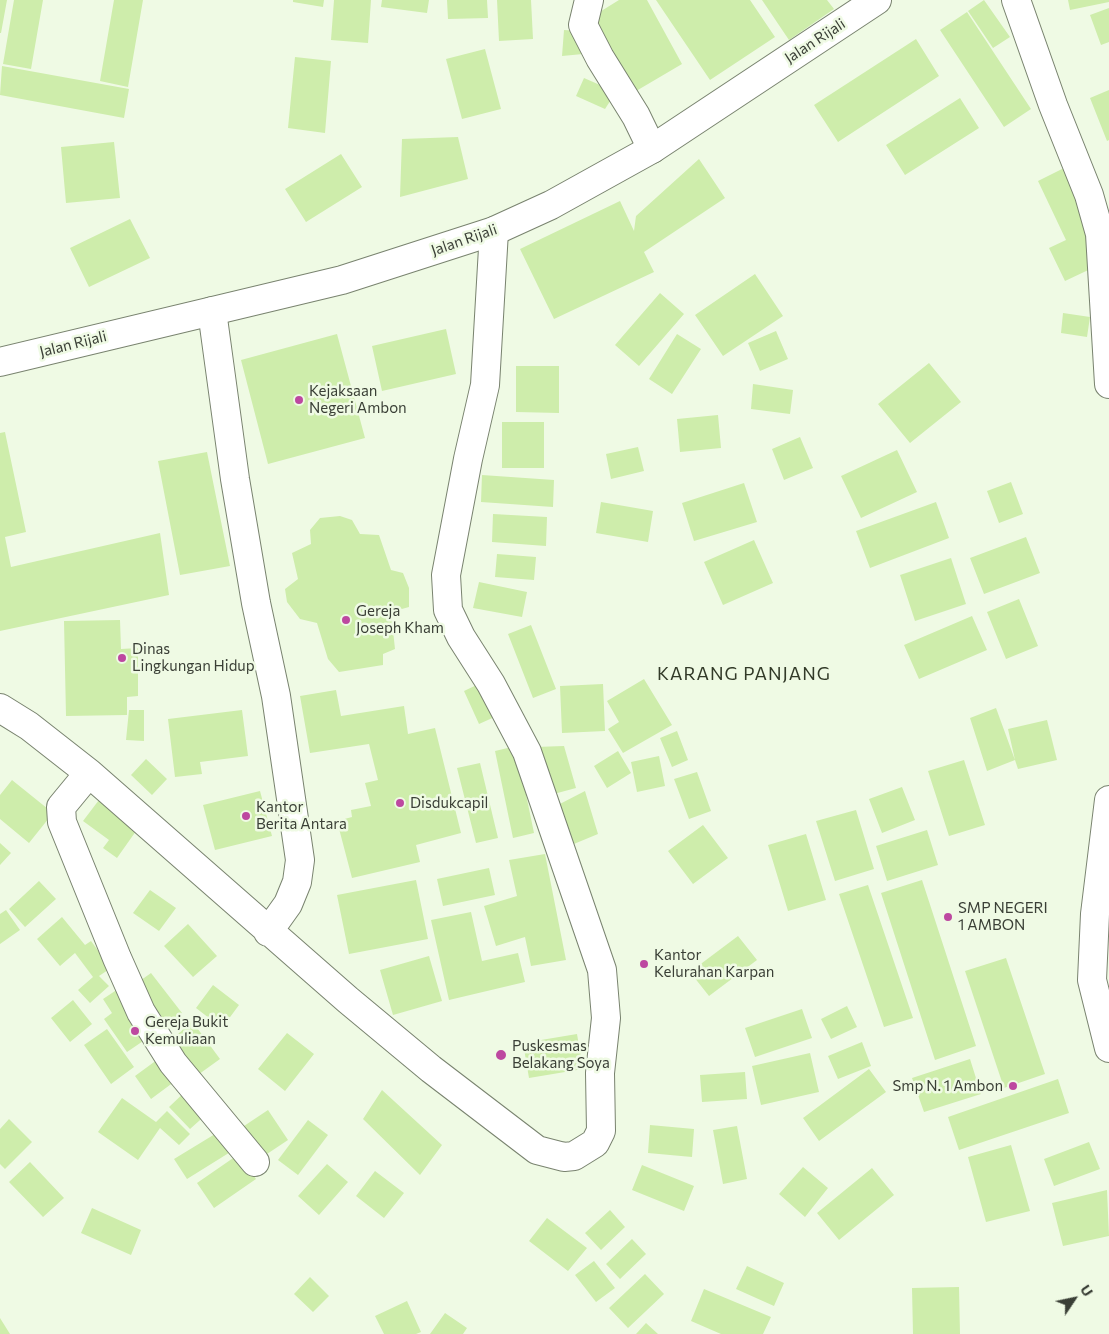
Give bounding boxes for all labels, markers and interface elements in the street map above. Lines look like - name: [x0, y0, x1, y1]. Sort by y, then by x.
- street label: Jalan Rijali: [781, 15, 849, 67]
- street label: Jalan Rijali: [429, 220, 499, 260]
- street label: Jalan Rijali: [38, 327, 108, 361]
- place label: Kejaksaan Negeri Ambon: [309, 382, 407, 417]
- marker: Kejaksaan Negeri Ambon: [293, 394, 305, 406]
- place label: Gereja Joseph Kham: [356, 602, 444, 637]
- marker: Gereja Joseph Kham: [340, 614, 352, 626]
- place label: Dinas Lingkungan Hidup: [132, 640, 255, 675]
- marker: Dinas Lingkungan Hidup: [116, 652, 128, 664]
- district label: KARANG PANJANG: [655, 663, 833, 685]
- place label: Disdukcapil: [410, 794, 488, 812]
- marker: Disdukcapil: [394, 797, 406, 809]
- place label: Kantor Berita Antara: [256, 798, 347, 833]
- marker: Kantor Berita Antara: [240, 810, 252, 822]
- place label: SMP NEGERI 1 AMBON: [958, 899, 1048, 934]
- marker: SMP NEGERI 1 AMBON: [942, 911, 954, 923]
- place label: Kantor Kelurahan Karpan: [654, 946, 774, 981]
- marker: Kantor Kelurahan Karpan: [638, 958, 650, 970]
- place label: Gereja Bukit Kemuliaan: [145, 1013, 228, 1048]
- marker: Gereja Bukit Kemuliaan: [129, 1025, 141, 1037]
- place label: Puskesmas Belakang Soya: [512, 1037, 610, 1072]
- marker: Puskesmas Belakang Soya: [494, 1048, 508, 1062]
- place label: Smp N. 1 Ambon: [892, 1077, 1003, 1095]
- marker: Smp N. 1 Ambon: [1007, 1080, 1019, 1092]
- north arrow: [1049, 1274, 1099, 1324]
- text: U: [1077, 1281, 1097, 1299]

